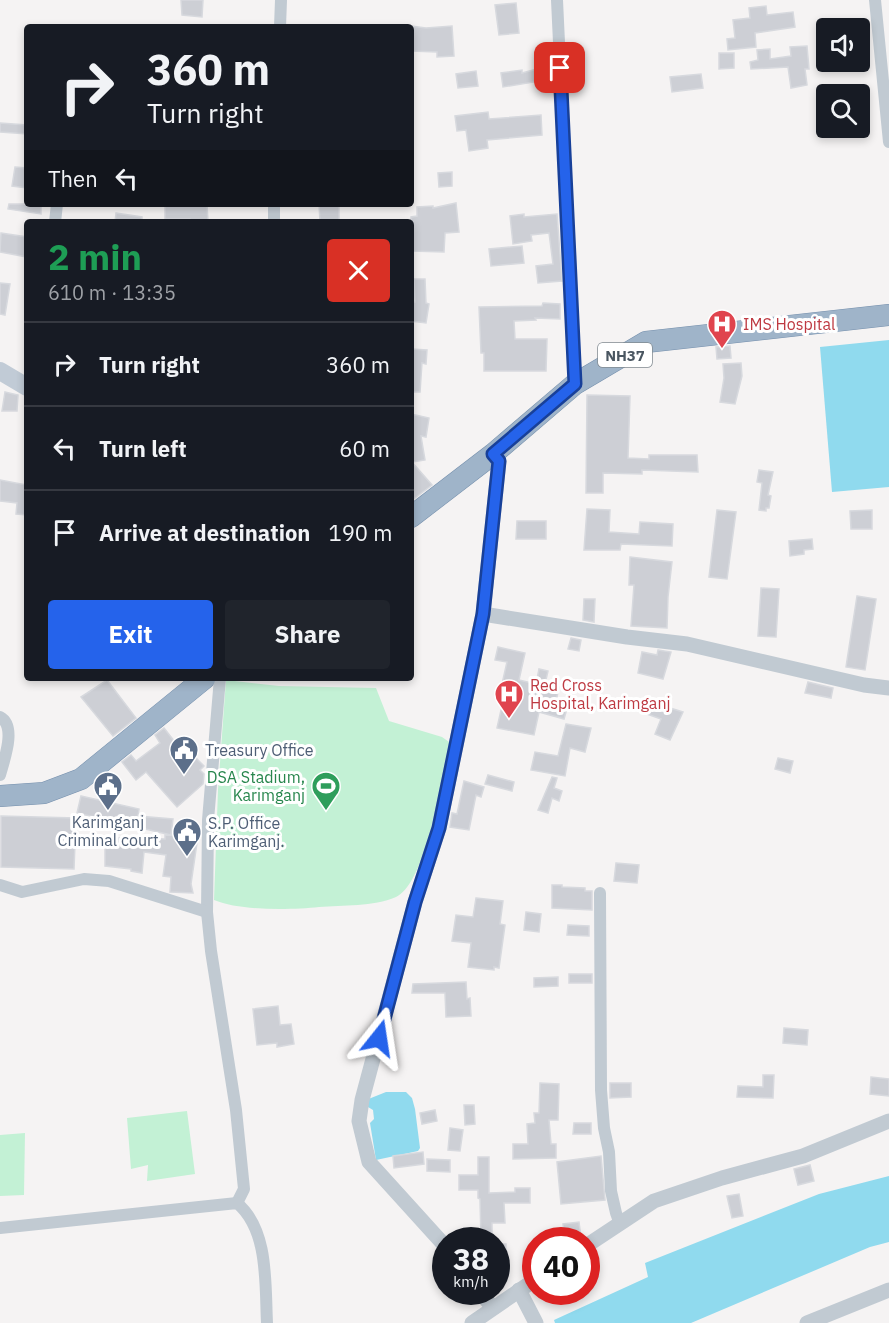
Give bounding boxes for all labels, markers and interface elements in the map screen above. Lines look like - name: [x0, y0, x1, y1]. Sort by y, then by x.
- map controls: [816, 18, 870, 138]
- button: sound: [816, 18, 870, 72]
- text: 360 m: [147, 42, 270, 97]
- pin: [534, 42, 585, 93]
- icon: right: [48, 48, 126, 126]
- icon: arrive: [543, 51, 576, 84]
- button: search: [816, 84, 870, 138]
- text: Turn right: [147, 95, 264, 130]
- icon: left: [110, 162, 143, 195]
- text: Then: [48, 164, 98, 193]
- text: 2 min: [48, 233, 142, 280]
- button: close: [327, 239, 390, 302]
- text: 610 m · 13:35: [48, 279, 176, 306]
- hospital icon: IMS Hospital: [706, 308, 738, 350]
- place label: IMS Hospital: [743, 314, 835, 334]
- road number: NH37: [598, 343, 652, 367]
- icon: right: [48, 348, 81, 381]
- text: Turn right: [99, 350, 200, 379]
- text: 360 m: [326, 350, 390, 379]
- icon: left: [48, 432, 81, 465]
- text: Turn left: [99, 434, 187, 463]
- text: 60 m: [339, 434, 390, 463]
- icon: arrive: [48, 516, 81, 549]
- text: Arrive at destination: [99, 518, 310, 547]
- text: 190 m: [328, 518, 392, 547]
- button: Exit: [48, 600, 213, 669]
- button: Share: [225, 600, 390, 669]
- place label: Red Cross Hospital, Karimganj: [530, 675, 670, 713]
- hospital icon: Red Cross Hospital, Karimganj: [493, 678, 525, 720]
- public building icon: Treasury Office: [168, 734, 200, 776]
- place label: Treasury Office: [205, 740, 314, 760]
- place label: DSA Stadium, Karimganj: [207, 767, 305, 805]
- public building icon: Karimganj Criminal court: [92, 770, 124, 812]
- sports icon: DSA Stadium, Karimganj: [310, 770, 342, 812]
- place label: Karimganj Criminal court: [57, 812, 159, 850]
- place label: S.P. Office Karimganj.: [208, 813, 285, 851]
- public building icon: S.P. Office Karimganj.: [171, 816, 203, 858]
- position arrow: [347, 1006, 411, 1070]
- speed limit sign: 40: [522, 1227, 600, 1305]
- text: 38: [453, 1239, 489, 1278]
- text: km/h: [453, 1272, 489, 1291]

